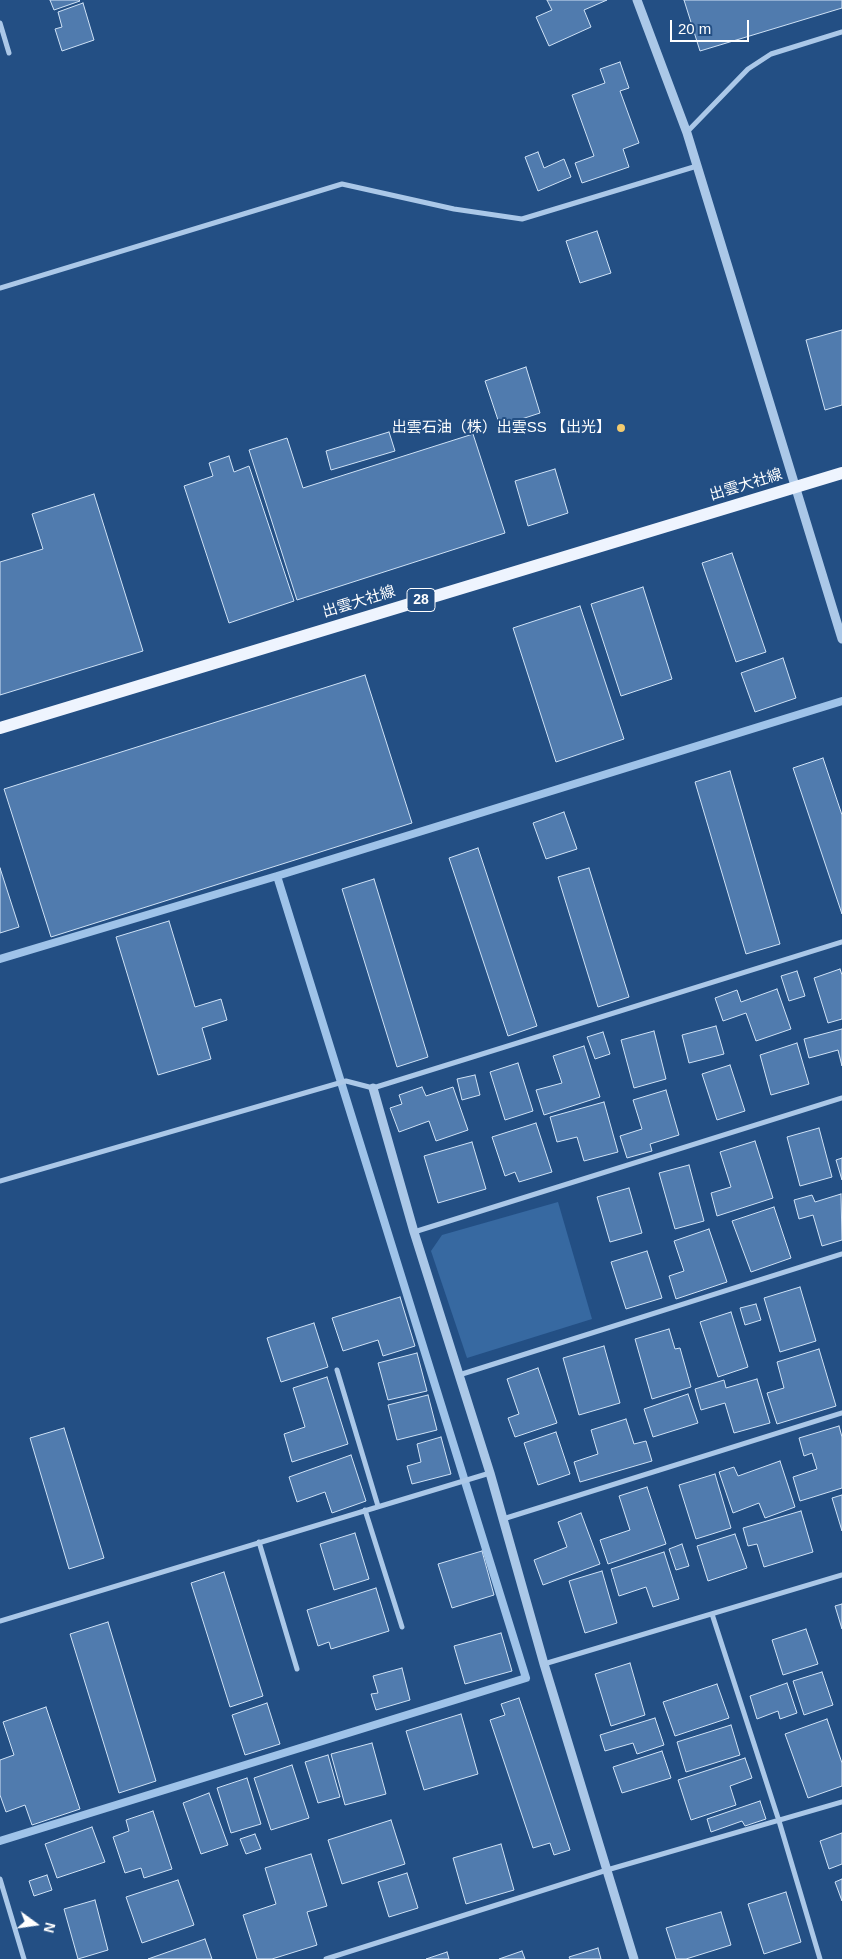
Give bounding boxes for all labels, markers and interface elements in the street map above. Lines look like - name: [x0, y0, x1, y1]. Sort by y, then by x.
- scale bar: [672, 10, 751, 42]
- text: 20 m: [678, 20, 711, 37]
- place label: 出雲石油（株）出雲SS 【出光】: [392, 419, 611, 437]
- marker: 出雲石油（株）出雲SS 【出光】: [615, 422, 627, 434]
- street label: 出雲大社線: [708, 465, 784, 505]
- street label: 出雲大社線: [321, 582, 397, 622]
- road number: 28: [407, 588, 435, 612]
- north arrow: [10, 1899, 60, 1949]
- text: N: [41, 1921, 59, 1934]

